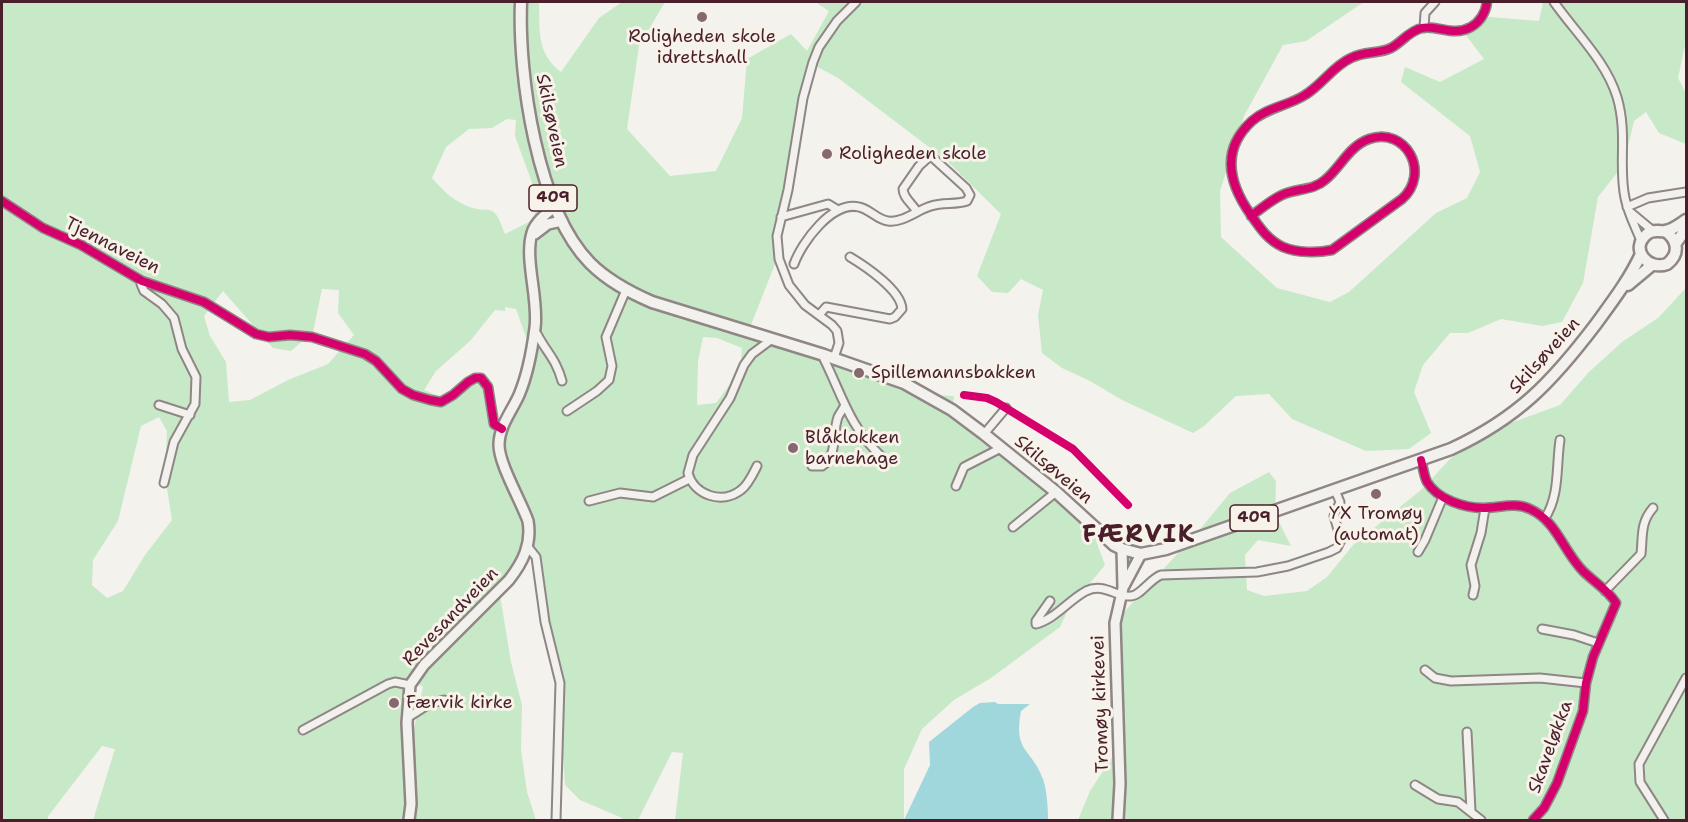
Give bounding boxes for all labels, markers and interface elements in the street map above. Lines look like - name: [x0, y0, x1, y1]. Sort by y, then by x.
- marker: Roligheden skole idrettshall: [695, 10, 709, 24]
- place label: Roligheden skole idrettshall: [628, 26, 776, 68]
- street label: Skilsøveien: [531, 72, 571, 170]
- place label: Roligheden skole: [839, 143, 987, 165]
- marker: Roligheden skole: [820, 147, 834, 161]
- road number: 409: [529, 185, 577, 211]
- street label: Tjennaveien: [61, 213, 163, 279]
- street label: Skilsøveien: [1505, 313, 1585, 399]
- place label: Spillemannsbakken: [871, 362, 1036, 384]
- marker: Spillemannsbakken: [852, 366, 866, 380]
- place label: Blåklokken barnehage: [805, 427, 899, 470]
- street label: Skilsøveien: [1010, 431, 1096, 509]
- marker: Blåklokken barnehage: [786, 441, 800, 455]
- marker: YX Tromøy (automat): [1369, 487, 1383, 501]
- place label: YX Tromøy (automat): [1329, 503, 1423, 546]
- road number: 409: [1230, 505, 1278, 531]
- district label: FÆRVIK: [1082, 522, 1196, 550]
- street label: Revesandveien: [399, 563, 503, 671]
- street label: Tromøy kirkevei: [1088, 635, 1114, 773]
- place label: Færvik kirke: [406, 692, 513, 714]
- marker: Færvik kirke: [387, 696, 401, 710]
- street label: Skaveløkka: [1524, 698, 1578, 796]

